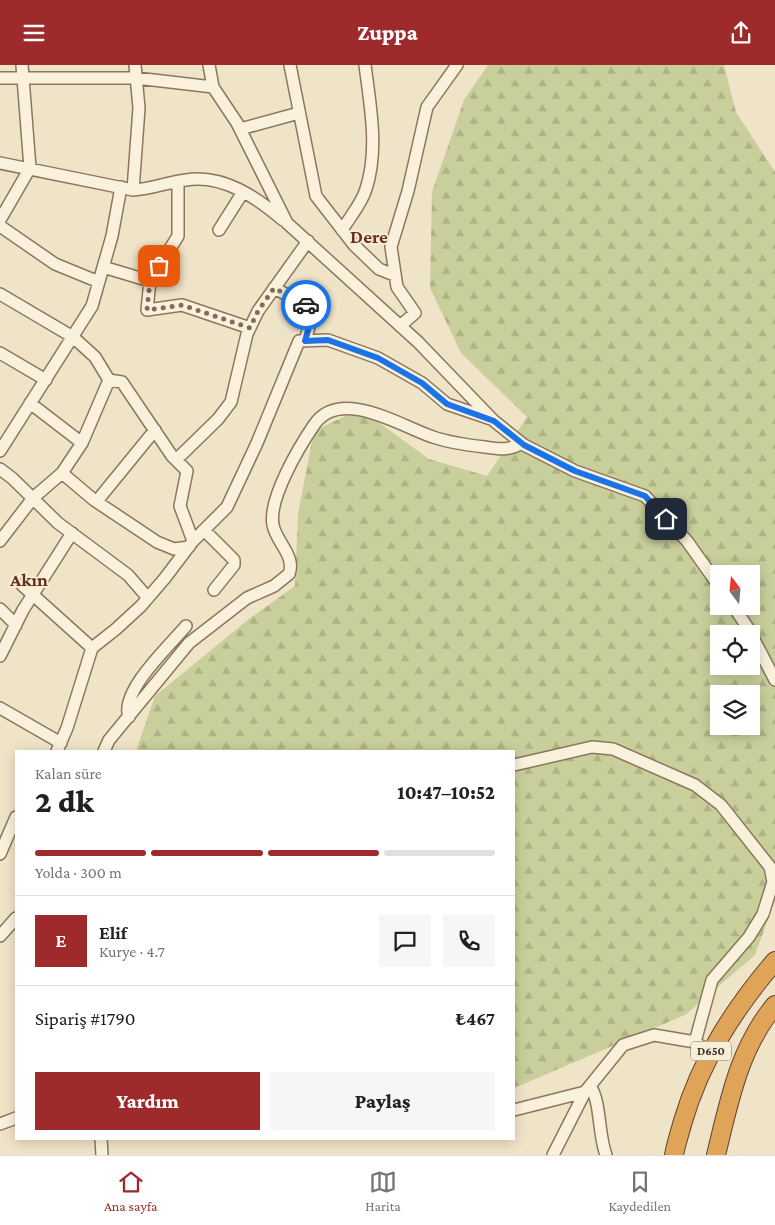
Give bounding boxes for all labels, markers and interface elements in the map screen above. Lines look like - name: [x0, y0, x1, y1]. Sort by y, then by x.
- icon: menu: [20, 19, 48, 47]
- icon: share: [727, 19, 755, 47]
- text: Zuppa: [357, 20, 418, 45]
- district label: Dere: [350, 226, 388, 247]
- pin: [138, 245, 180, 287]
- icon: bag: [145, 252, 173, 280]
- courier: [281, 280, 331, 330]
- icon: car: [292, 291, 320, 319]
- pin: [645, 498, 687, 540]
- icon: home: [652, 505, 680, 533]
- north arrow: [710, 565, 760, 615]
- map controls: [710, 565, 760, 735]
- district label: Akın: [9, 569, 48, 590]
- button: locate: [710, 625, 760, 675]
- button: layers: [710, 685, 760, 735]
- text: Kalan süre: [35, 765, 102, 782]
- text: 10:47–10:52: [397, 782, 495, 803]
- text: 2 dk: [35, 783, 94, 819]
- text: Yolda · 300 m: [35, 864, 122, 881]
- button: chat: [379, 915, 431, 967]
- button: phone: [443, 915, 495, 967]
- text: Elif: [99, 922, 127, 943]
- text: E: [56, 930, 66, 951]
- text: Kurye · 4.7: [99, 943, 165, 960]
- text: Sipariş #1790: [35, 1008, 136, 1029]
- text: ₺467: [456, 1008, 495, 1029]
- road number: D650: [691, 1041, 731, 1061]
- button: Yardım: [35, 1072, 260, 1130]
- button: Paylaş: [270, 1072, 495, 1130]
- tab: Ana sayfa: [104, 1168, 158, 1214]
- tab: Harita: [365, 1168, 401, 1214]
- tab: Kaydedilen: [609, 1168, 671, 1214]

